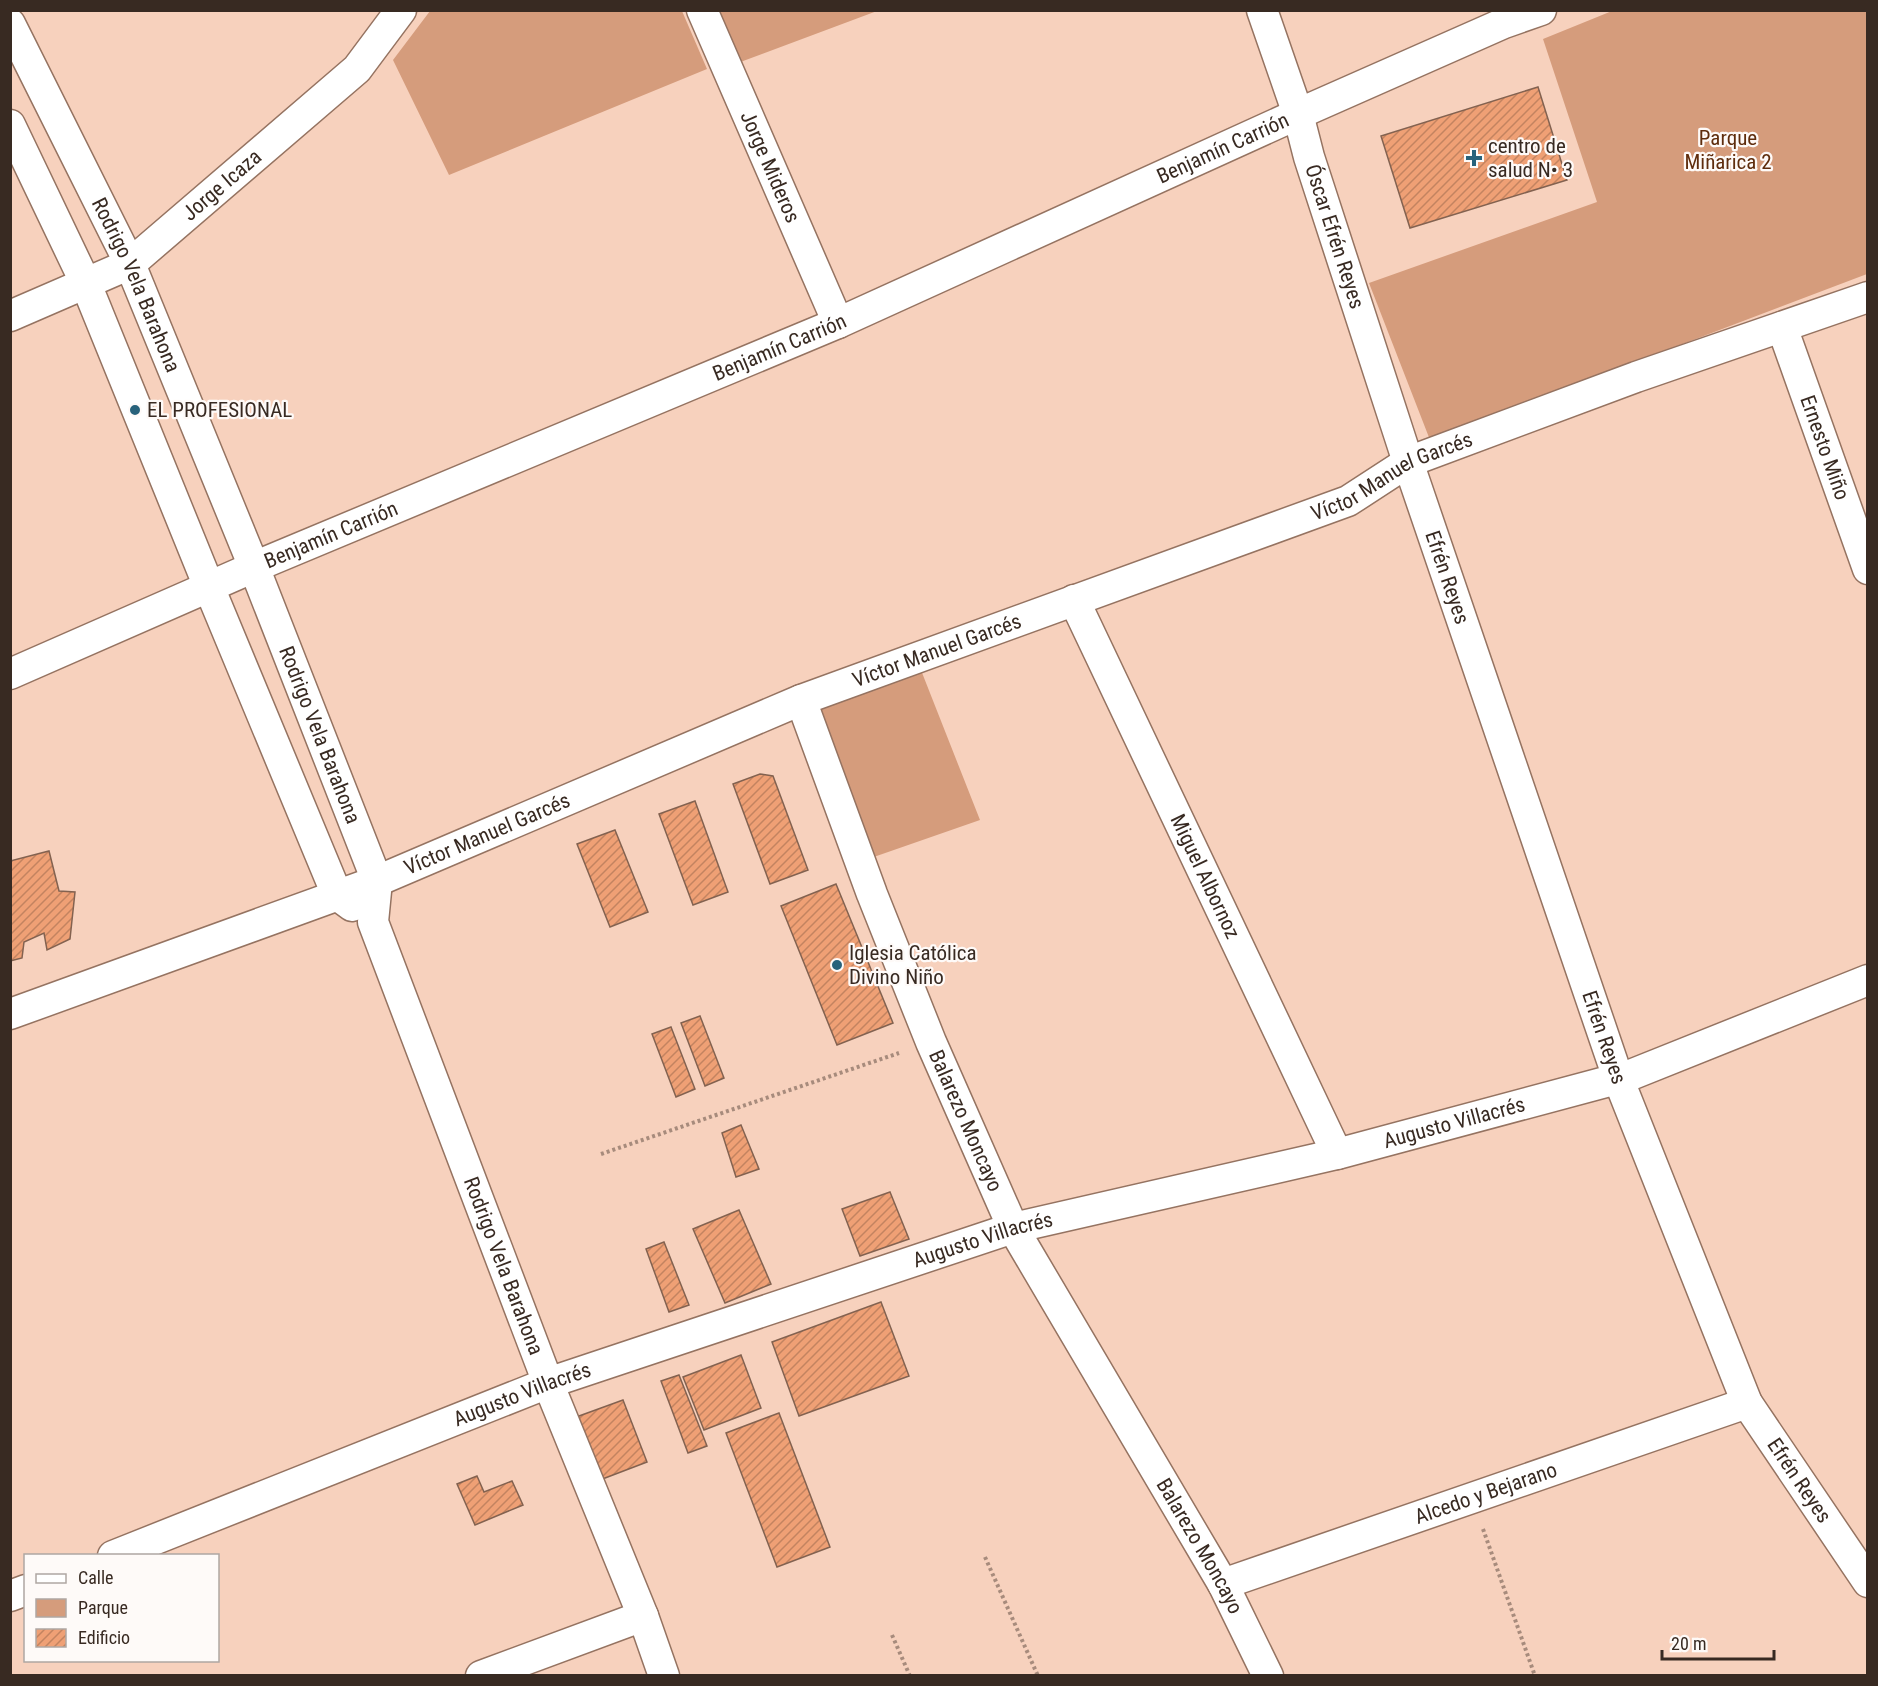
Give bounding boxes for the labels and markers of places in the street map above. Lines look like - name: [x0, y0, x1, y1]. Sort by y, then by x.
- place label: centro de salud N• 3: [1488, 134, 1573, 182]
- marker: centro de salud N• 3: [1465, 149, 1483, 167]
- place label: EL PROFESIONAL: [147, 398, 292, 422]
- marker: EL PROFESIONAL: [128, 403, 142, 417]
- place label: Iglesia Católica Divino Niño: [849, 941, 976, 989]
- marker: Iglesia Católica Divino Niño: [830, 958, 844, 972]

